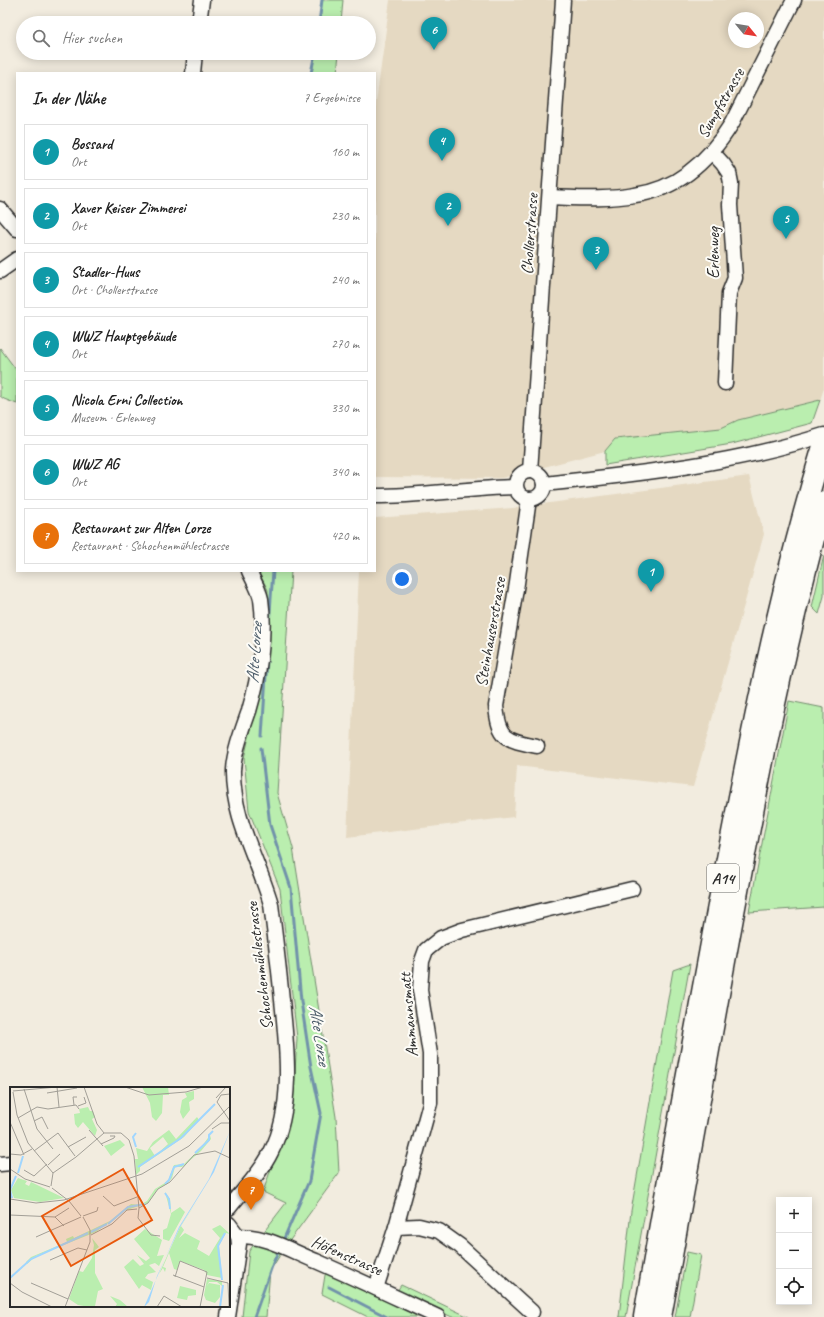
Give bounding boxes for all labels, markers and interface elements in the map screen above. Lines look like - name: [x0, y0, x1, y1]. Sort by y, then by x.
- north arrow: [728, 12, 764, 48]
- search box: [16, 16, 376, 60]
- pin: 6: [421, 17, 447, 50]
- icon: search: [30, 27, 52, 49]
- text: Hier suchen: [62, 29, 122, 48]
- street label: Sumpfstrasse: [692, 63, 750, 142]
- text: In der Nähe: [32, 88, 105, 109]
- text: 7 Ergebnisse: [304, 90, 360, 106]
- pin: 4: [429, 128, 455, 161]
- text: Bossard: [71, 135, 112, 154]
- text: 1: [43, 144, 49, 160]
- text: 160 m: [331, 144, 359, 160]
- text: Ort: [71, 154, 86, 170]
- street label: Chollerstrasse: [516, 191, 543, 275]
- pin: 2: [435, 193, 461, 226]
- text: Xaver Keiser Zimmerei: [71, 199, 185, 218]
- pin: 5: [773, 206, 799, 239]
- text: 2: [43, 208, 49, 224]
- text: 230 m: [331, 208, 359, 224]
- text: Ort: [71, 218, 86, 234]
- street label: Erlenweg: [703, 225, 724, 279]
- pin: 3: [583, 237, 609, 270]
- text: Stadler-Huus: [71, 263, 139, 282]
- text: 3: [43, 272, 49, 288]
- text: 240 m: [331, 272, 359, 288]
- text: Ort · Chollerstrasse: [71, 282, 157, 298]
- text: WWZ Hauptgebäude: [71, 327, 176, 346]
- text: 4: [43, 336, 49, 352]
- text: 270 m: [331, 336, 359, 352]
- text: Ort: [71, 346, 86, 362]
- text: Nicola Erni Collection: [71, 391, 182, 410]
- text: 5: [43, 400, 49, 416]
- text: 330 m: [331, 400, 359, 416]
- text: Museum · Erlenweg: [71, 410, 155, 426]
- text: WWZ AG: [71, 455, 119, 474]
- text: 6: [43, 464, 49, 480]
- text: 340 m: [331, 464, 359, 480]
- text: Ort: [71, 474, 86, 490]
- text: Restaurant zur Alten Lorze: [71, 519, 211, 538]
- text: 7: [43, 528, 49, 544]
- text: 420 m: [331, 528, 359, 544]
- text: Restaurant · Schochenmühlestrasse: [71, 538, 228, 554]
- pin: 1: [638, 559, 664, 592]
- your location: [392, 569, 412, 589]
- street label: Steinhauserstrasse: [471, 574, 511, 688]
- water label: Alte Lorze: [241, 619, 267, 684]
- road number: A14: [707, 864, 739, 892]
- street label: Schochenmühlestrasse: [241, 899, 278, 1031]
- street label: Ammannsmatt: [394, 970, 423, 1058]
- water label: Alte Lorze: [304, 1004, 336, 1070]
- inset map: [10, 1087, 230, 1307]
- pin: 7: [238, 1177, 264, 1210]
- map controls: [776, 1197, 812, 1305]
- button: +: [776, 1197, 812, 1233]
- street label: Höfenstrasse: [308, 1231, 387, 1281]
- button: −: [776, 1233, 812, 1269]
- button: locate: [776, 1269, 812, 1305]

